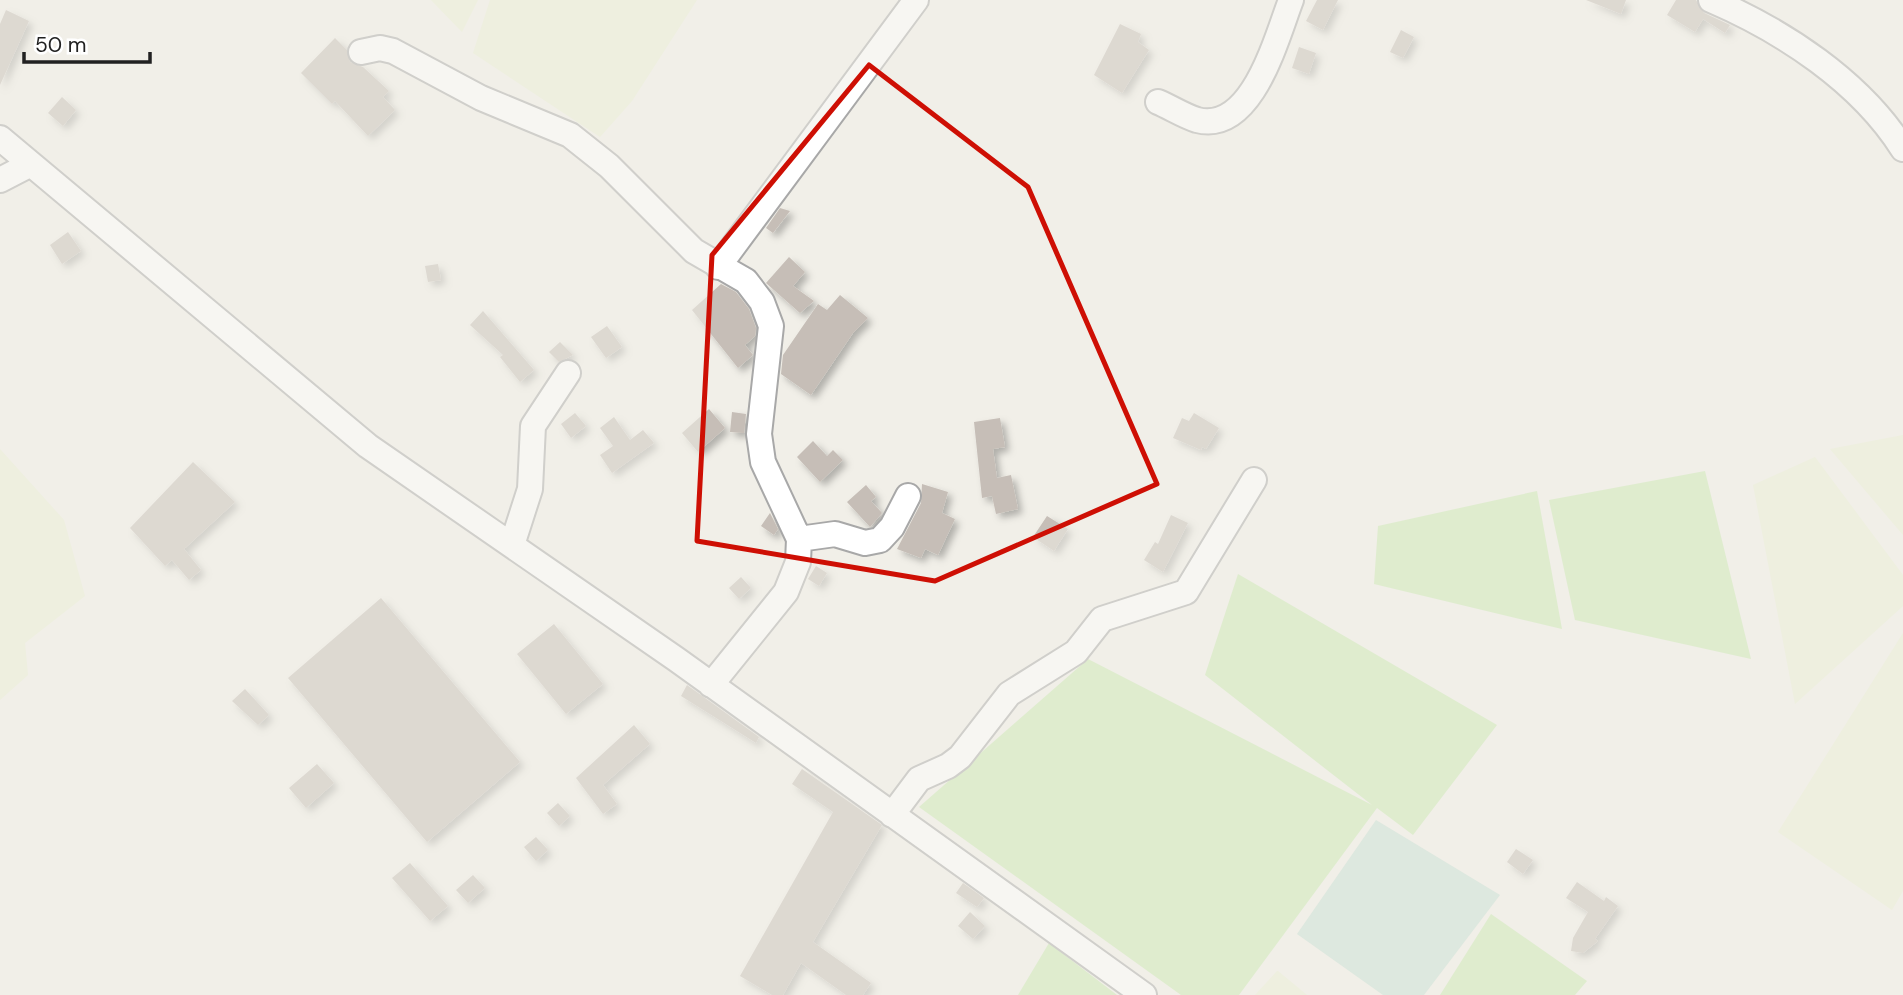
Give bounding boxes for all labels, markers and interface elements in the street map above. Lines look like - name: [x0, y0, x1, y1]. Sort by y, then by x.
- scale bar: [24, 21, 150, 65]
- text: 50 m: [35, 31, 86, 59]

